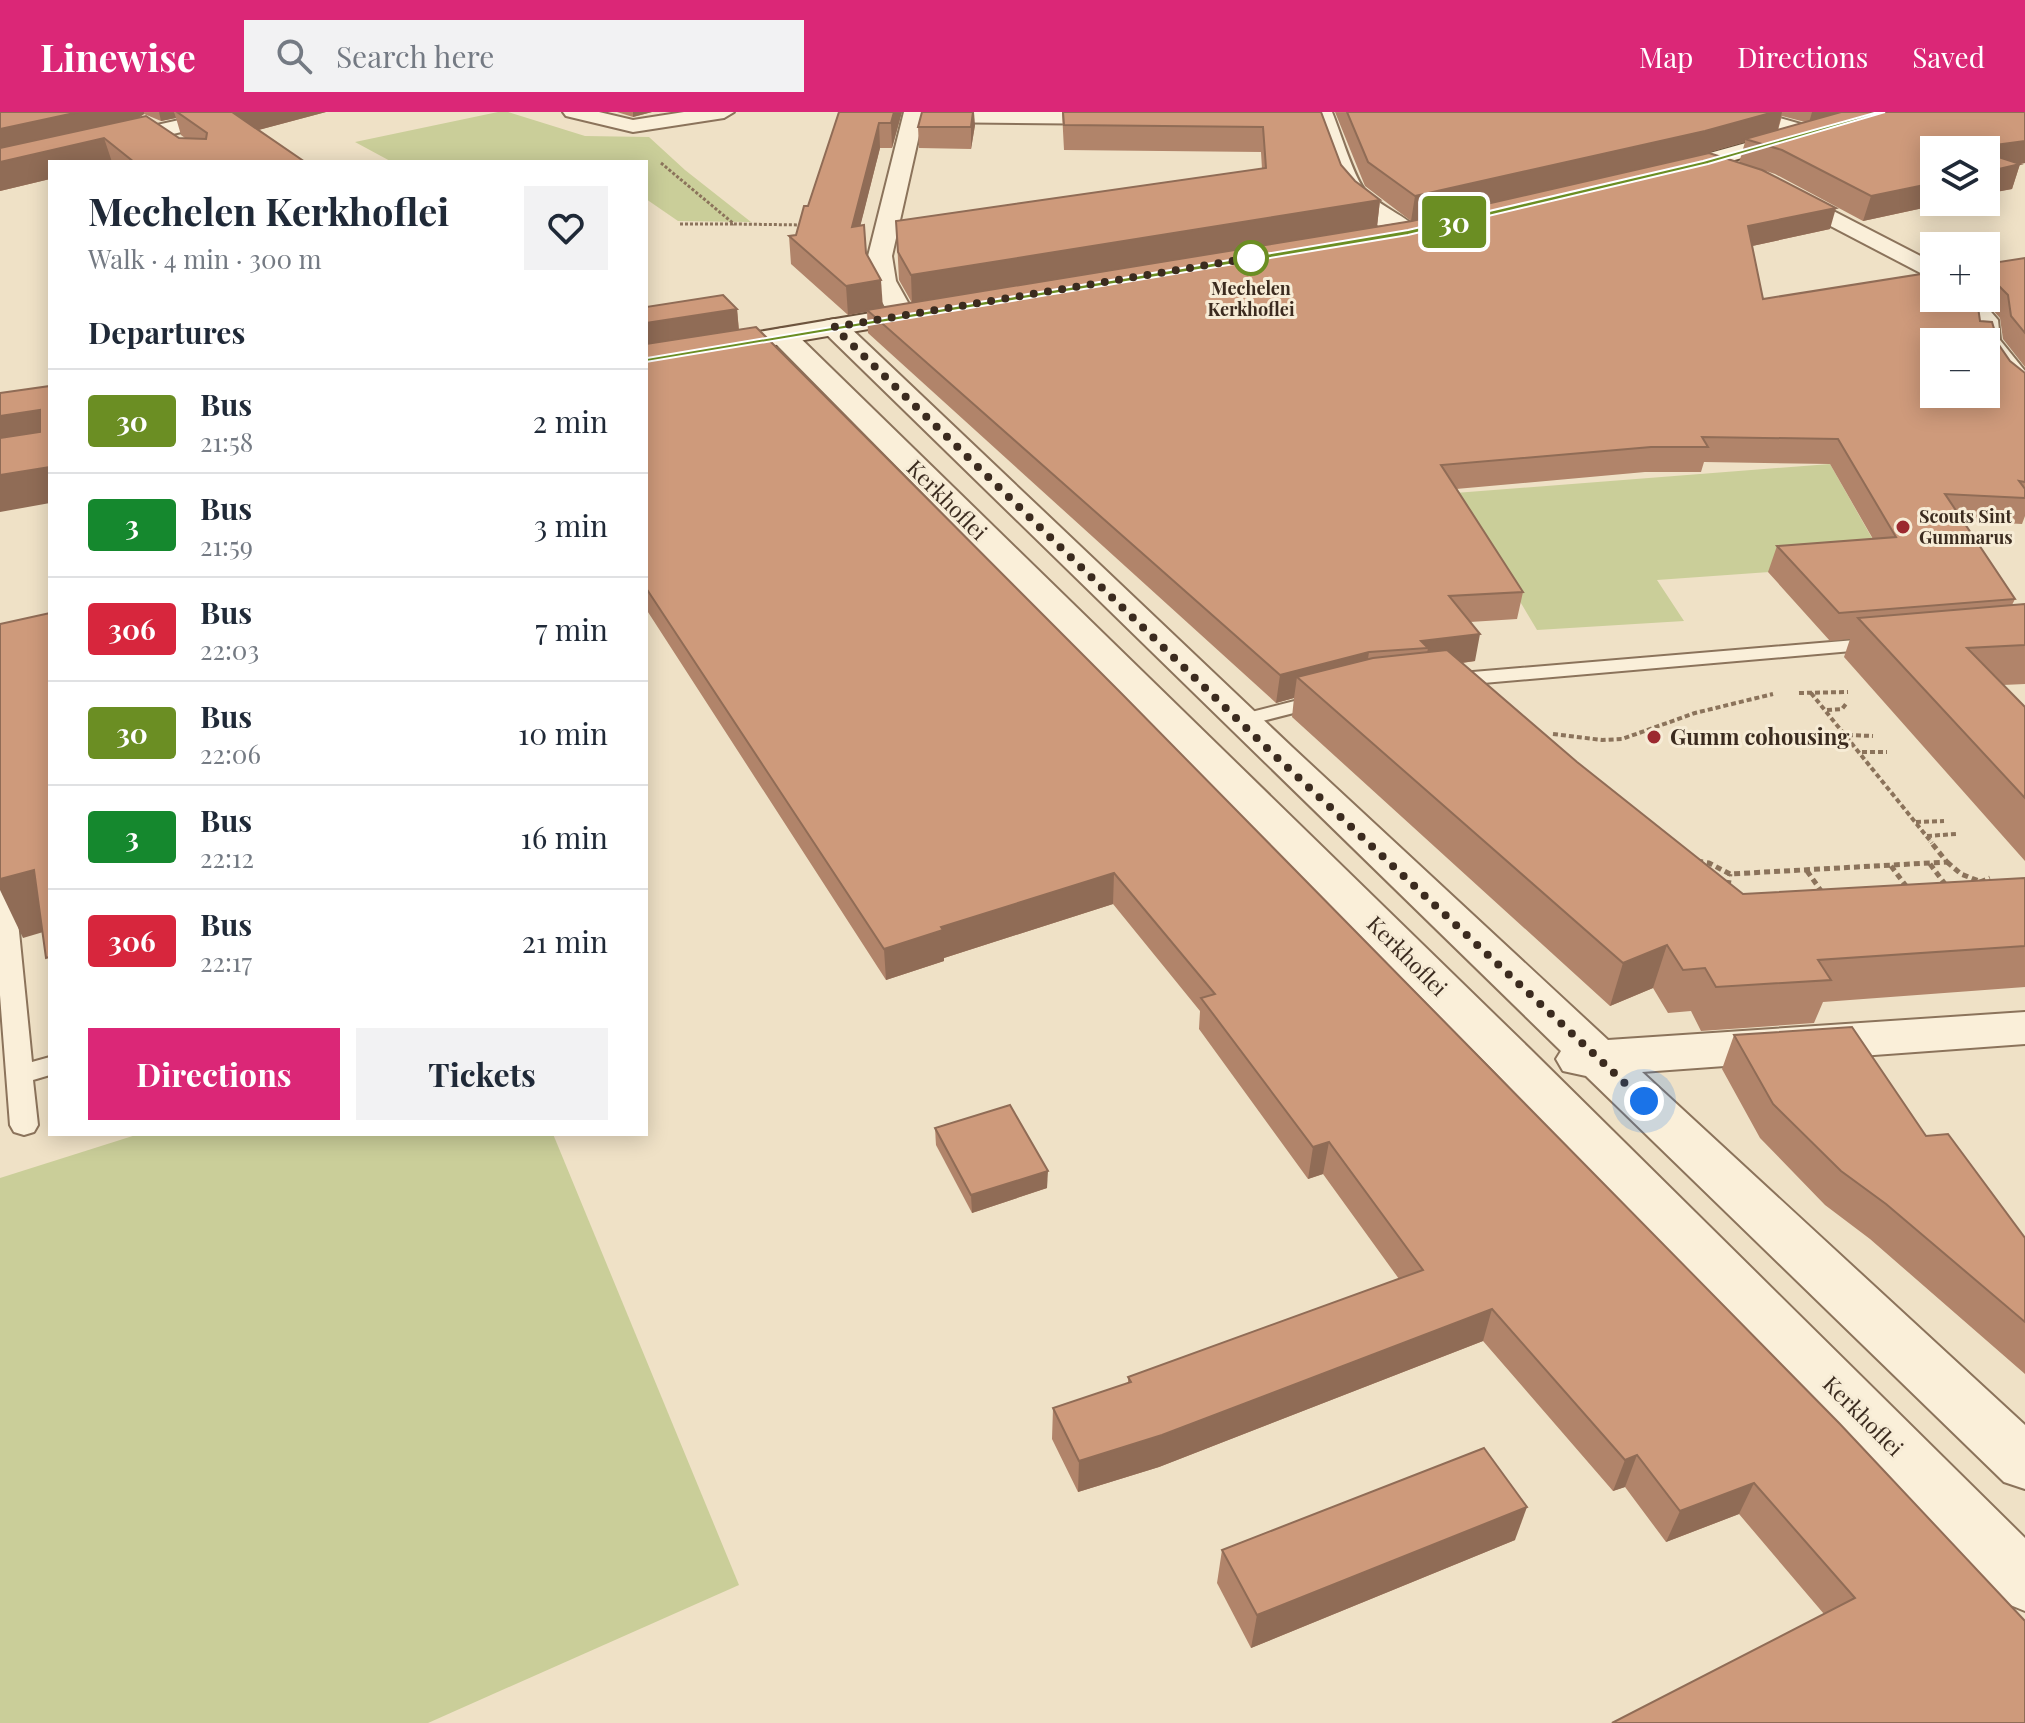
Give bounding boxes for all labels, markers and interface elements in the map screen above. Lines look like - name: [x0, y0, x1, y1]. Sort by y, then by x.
- search box: [244, 20, 804, 92]
- text: Linewise: [40, 31, 196, 82]
- icon: search: [272, 34, 316, 78]
- text: Search here: [336, 36, 495, 76]
- text: Map: [1639, 38, 1693, 75]
- text: Directions: [1737, 38, 1868, 75]
- text: Saved: [1912, 38, 1985, 75]
- map controls: [1920, 136, 2000, 408]
- button: layers: [1920, 136, 2000, 216]
- text: Mechelen Kerkhoflei: [88, 185, 449, 236]
- button: heart: [524, 186, 608, 270]
- line badge: 30: [1418, 196, 1490, 248]
- text: 30: [1438, 203, 1470, 240]
- button: +: [1920, 232, 2000, 312]
- text: Walk · 4 min · 300 m: [88, 241, 322, 276]
- marker: Mechelen Kerkhoflei: [1234, 241, 1268, 275]
- place label: Mechelen Kerkhoflei: [1207, 276, 1295, 321]
- text: Departures: [88, 312, 245, 352]
- button: −: [1920, 328, 2000, 408]
- text: Bus: [200, 384, 252, 424]
- text: 2 min: [533, 401, 608, 441]
- text: 30: [116, 402, 148, 439]
- text: 21:58: [200, 424, 253, 459]
- street label: Kerkhoflei: [901, 452, 995, 546]
- text: Bus: [200, 488, 252, 528]
- place label: Scouts Sint Gummarus: [1919, 504, 2013, 549]
- text: 3 min: [534, 505, 608, 545]
- text: 3: [125, 506, 139, 543]
- marker: Scouts Sint Gummarus: [1894, 518, 1912, 536]
- text: 21:59: [200, 528, 253, 563]
- text: Bus: [200, 592, 252, 632]
- text: 7 min: [535, 609, 608, 649]
- text: 306: [108, 610, 156, 647]
- text: 22:03: [200, 632, 259, 667]
- text: Bus: [200, 696, 252, 736]
- text: 10 min: [518, 713, 608, 753]
- text: 30: [116, 714, 148, 751]
- place label: Gumm cohousing: [1670, 721, 1850, 751]
- marker: Gumm cohousing: [1645, 728, 1663, 746]
- text: 22:06: [200, 736, 261, 771]
- text: Bus: [200, 800, 252, 840]
- text: 16 min: [521, 817, 608, 857]
- text: 3: [125, 818, 139, 855]
- text: 22:12: [200, 840, 254, 875]
- text: Bus: [200, 904, 252, 944]
- street label: Kerkhoflei: [1361, 908, 1455, 1002]
- text: 21 min: [522, 921, 608, 961]
- text: 306: [108, 922, 156, 959]
- text: 22:17: [200, 944, 252, 979]
- button: Directions: [88, 1028, 340, 1120]
- button: Tickets: [356, 1028, 608, 1120]
- your location: [1624, 1081, 1664, 1121]
- street label: Kerkhoflei: [1817, 1368, 1911, 1462]

